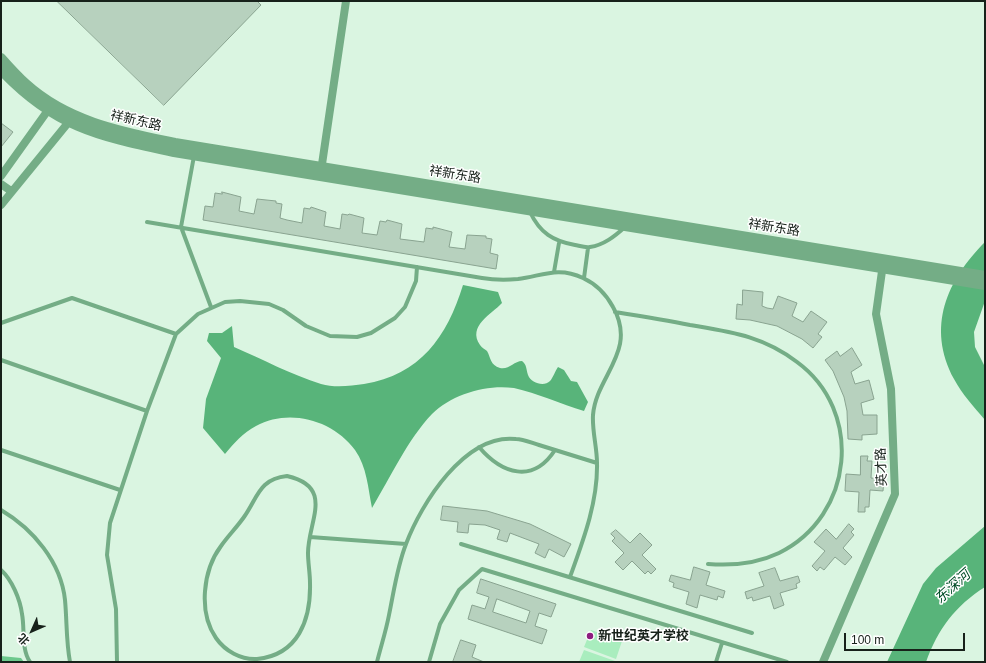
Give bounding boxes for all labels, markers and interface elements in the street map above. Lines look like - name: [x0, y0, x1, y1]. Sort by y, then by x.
- street label: 祥新东路: [109, 108, 163, 134]
- street label: 祥新东路: [428, 163, 482, 187]
- street label: 祥新东路: [747, 216, 801, 240]
- street label: 英才路: [874, 447, 890, 487]
- water label: 东深河: [932, 567, 974, 607]
- north arrow: [12, 611, 52, 651]
- scale bar: [846, 625, 967, 651]
- place label: 新世纪英才学校: [598, 628, 689, 644]
- text: 北: [15, 631, 32, 648]
- marker: 新世纪英才学校: [585, 631, 595, 641]
- text: 100 m: [851, 633, 884, 647]

